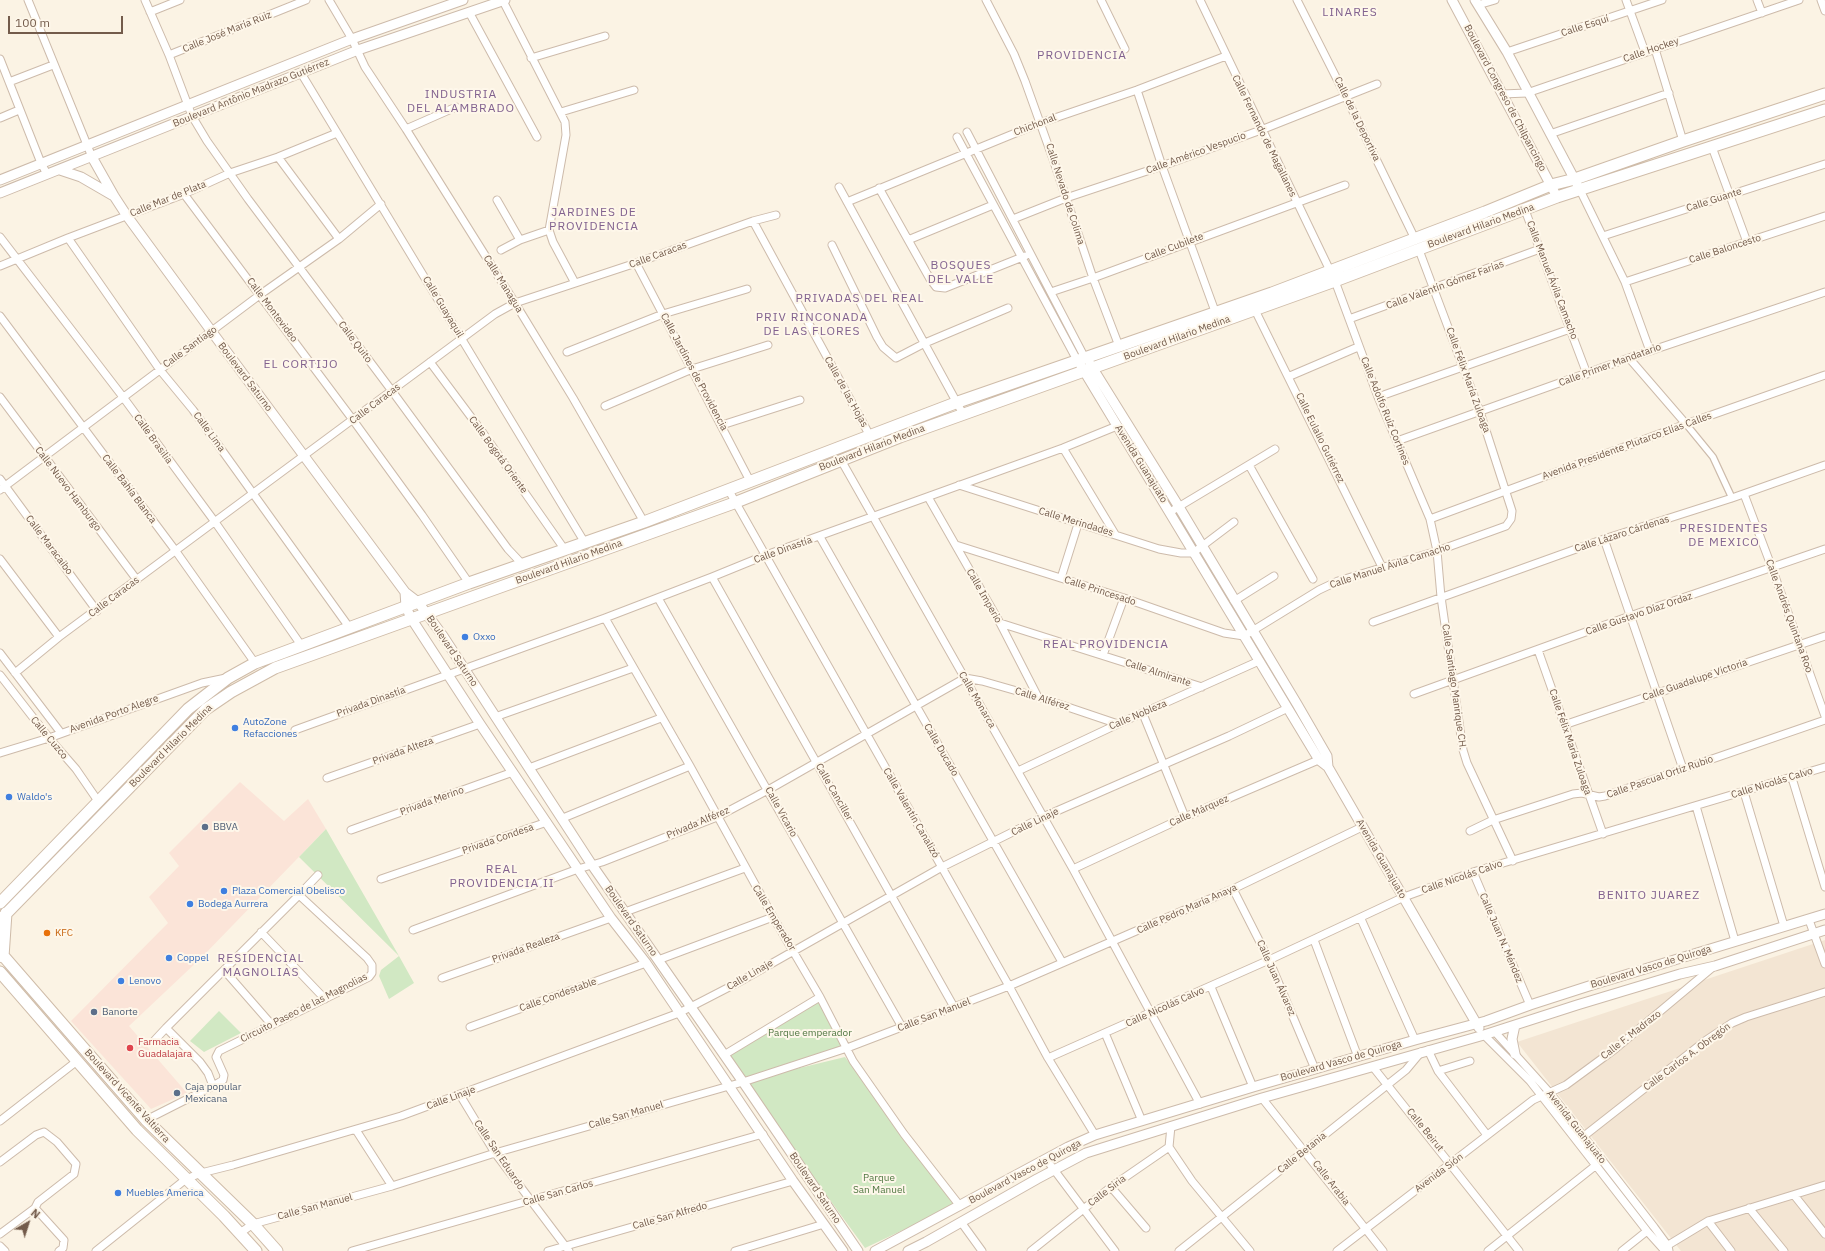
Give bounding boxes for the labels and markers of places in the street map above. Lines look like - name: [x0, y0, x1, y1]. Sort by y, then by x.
- place label: Oxxo: [473, 631, 496, 643]
- marker: Oxxo: [460, 632, 470, 642]
- place label: AutoZone Refacciones: [243, 716, 297, 740]
- marker: AutoZone Refacciones: [230, 723, 240, 733]
- place label: Waldo's: [17, 791, 52, 803]
- marker: Waldo's: [4, 792, 14, 802]
- place label: BBVA: [213, 821, 238, 833]
- marker: BBVA: [200, 822, 210, 832]
- place label: Plaza Comercial Obelisco: [232, 885, 345, 897]
- marker: Plaza Comercial Obelisco: [219, 886, 229, 896]
- place label: Bodega Aurrera: [198, 898, 268, 910]
- marker: Bodega Aurrera: [185, 899, 195, 909]
- place label: KFC: [55, 927, 73, 939]
- marker: KFC: [42, 928, 52, 938]
- place label: Coppel: [177, 952, 209, 964]
- marker: Coppel: [164, 953, 174, 963]
- place label: Lenovo: [129, 975, 161, 987]
- marker: Lenovo: [116, 976, 126, 986]
- place label: Banorte: [102, 1006, 138, 1018]
- marker: Banorte: [89, 1007, 99, 1017]
- place label: Farmacia Guadalajara: [138, 1036, 192, 1060]
- marker: Farmacia Guadalajara: [125, 1043, 135, 1053]
- place label: Caja popular Mexicana: [185, 1081, 241, 1104]
- marker: Caja popular Mexicana: [172, 1088, 182, 1098]
- place label: Muebles America: [126, 1187, 204, 1199]
- marker: Muebles America: [113, 1188, 123, 1198]

